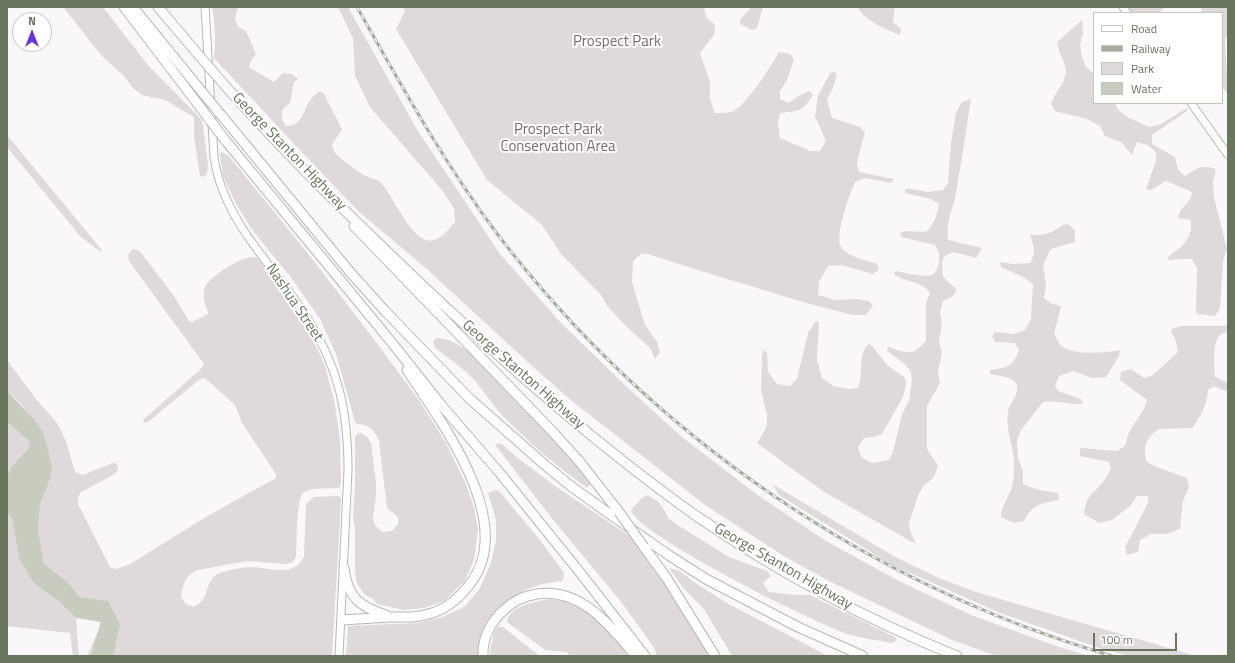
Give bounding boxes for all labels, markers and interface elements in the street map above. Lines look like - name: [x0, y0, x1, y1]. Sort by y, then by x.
- north arrow: [12, 12, 52, 52]
- legend: [1093, 12, 1223, 104]
- text: N: [28, 13, 36, 29]
- text: Road: [1131, 19, 1157, 38]
- park label: Prospect Park: [573, 33, 661, 51]
- text: Railway: [1131, 39, 1171, 58]
- text: Park: [1131, 59, 1154, 78]
- text: Water: [1131, 79, 1162, 98]
- street label: George Stanton Highway: [228, 89, 350, 215]
- park label: Prospect Park Conservation Area: [500, 121, 616, 156]
- street label: Nashua Street: [261, 261, 327, 345]
- street label: George Stanton Highway: [458, 317, 588, 433]
- street label: George Stanton Highway: [711, 520, 855, 614]
- scale bar: [1095, 625, 1179, 651]
- text: 100 m: [1100, 630, 1133, 649]

